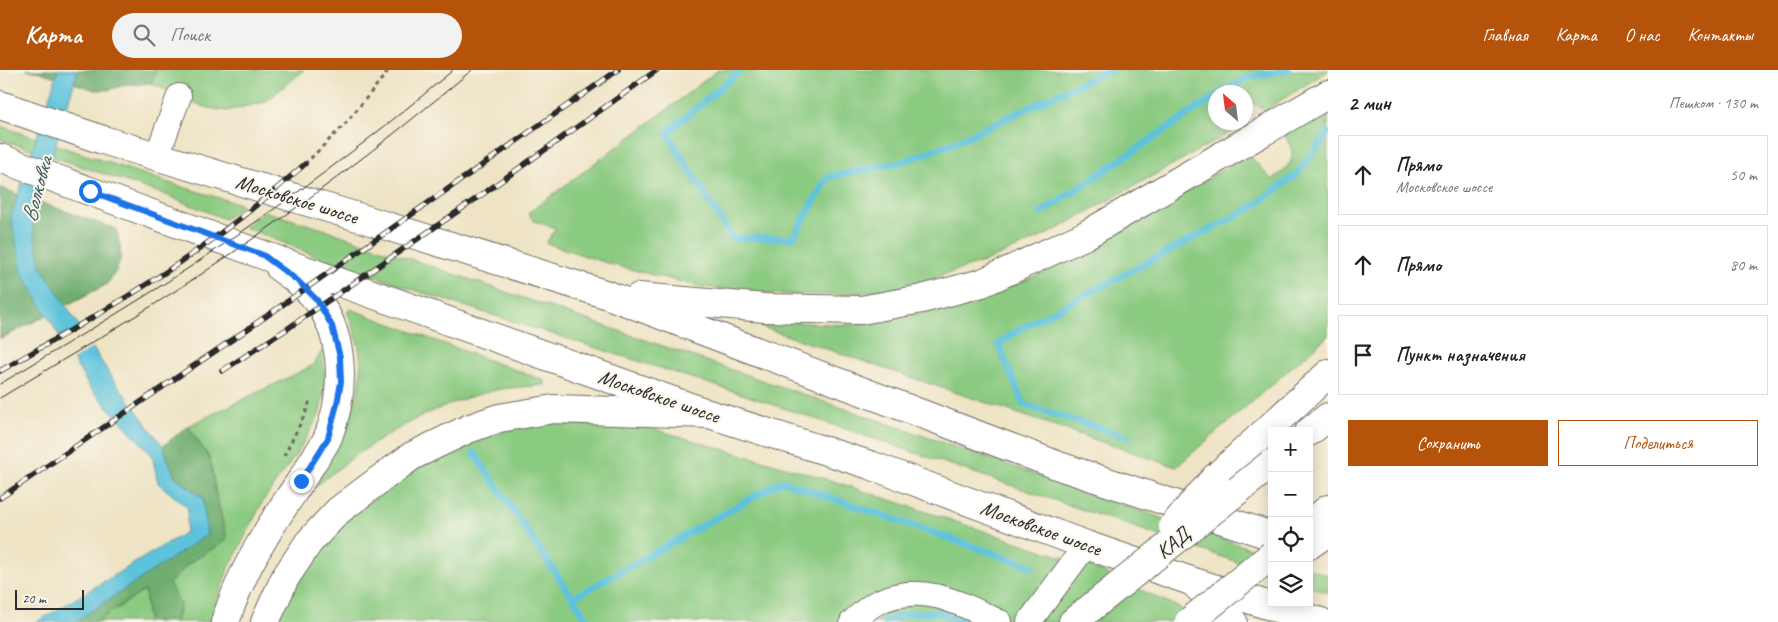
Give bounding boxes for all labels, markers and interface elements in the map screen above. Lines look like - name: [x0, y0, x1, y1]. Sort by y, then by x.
- search box: [112, 13, 462, 58]
- text: Карта: [25, 20, 82, 50]
- icon: search: [130, 21, 158, 49]
- text: Поиск: [170, 23, 210, 47]
- text: Главная: [1483, 24, 1528, 46]
- text: Карта: [1556, 24, 1597, 46]
- text: О нас: [1625, 24, 1660, 46]
- text: Контакты: [1688, 24, 1753, 46]
- north arrow: [1208, 85, 1253, 130]
- text: 2 мин: [1348, 90, 1391, 116]
- text: Пешком · 130 m: [1669, 93, 1758, 113]
- water label: Волковка: [15, 151, 60, 225]
- text: Прямо: [1396, 153, 1441, 177]
- icon: ahead: [1349, 161, 1377, 189]
- text: 50 m: [1730, 165, 1757, 185]
- street label: Московское шоссе: [233, 168, 362, 230]
- text: Московское шоссе: [1396, 177, 1492, 197]
- route start: [79, 180, 102, 203]
- icon: ahead: [1349, 251, 1377, 279]
- text: Прямо: [1396, 253, 1441, 277]
- text: 80 m: [1730, 255, 1757, 275]
- icon: arrive: [1349, 341, 1377, 369]
- text: Пункт назначения: [1396, 343, 1525, 367]
- street label: Московское шоссе: [595, 363, 724, 429]
- button: Сохранить: [1348, 420, 1548, 466]
- button: Поделиться: [1558, 420, 1758, 466]
- map controls: [1268, 427, 1313, 607]
- button: +: [1268, 427, 1313, 472]
- route end: [290, 470, 313, 493]
- button: −: [1268, 472, 1313, 517]
- street label: Московское шоссе: [977, 494, 1106, 562]
- button: locate: [1268, 517, 1313, 562]
- street label: КАД: [1151, 520, 1197, 564]
- button: layers: [1268, 562, 1313, 607]
- scale bar: [15, 587, 84, 610]
- text: 20 m: [22, 590, 46, 607]

